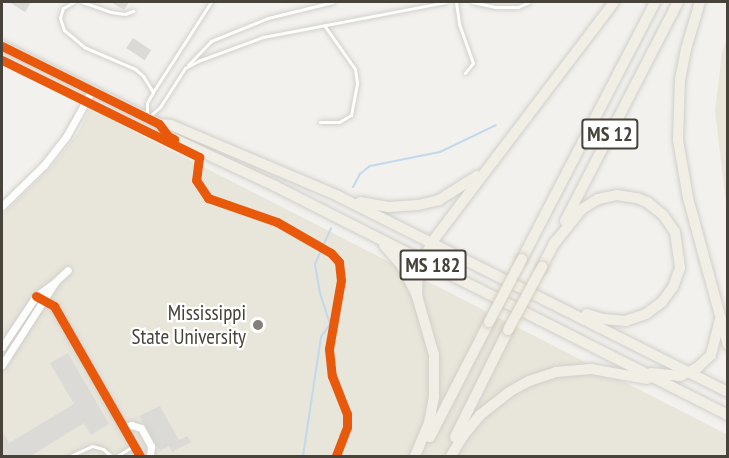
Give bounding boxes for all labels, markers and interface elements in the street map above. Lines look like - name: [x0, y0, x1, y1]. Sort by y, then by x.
- road number: MS 12: [580, 117, 640, 151]
- road number: MS 182: [398, 248, 468, 282]
- place label: Mississippi State University: [132, 300, 246, 350]
- marker: Mississippi State University: [251, 318, 265, 332]

